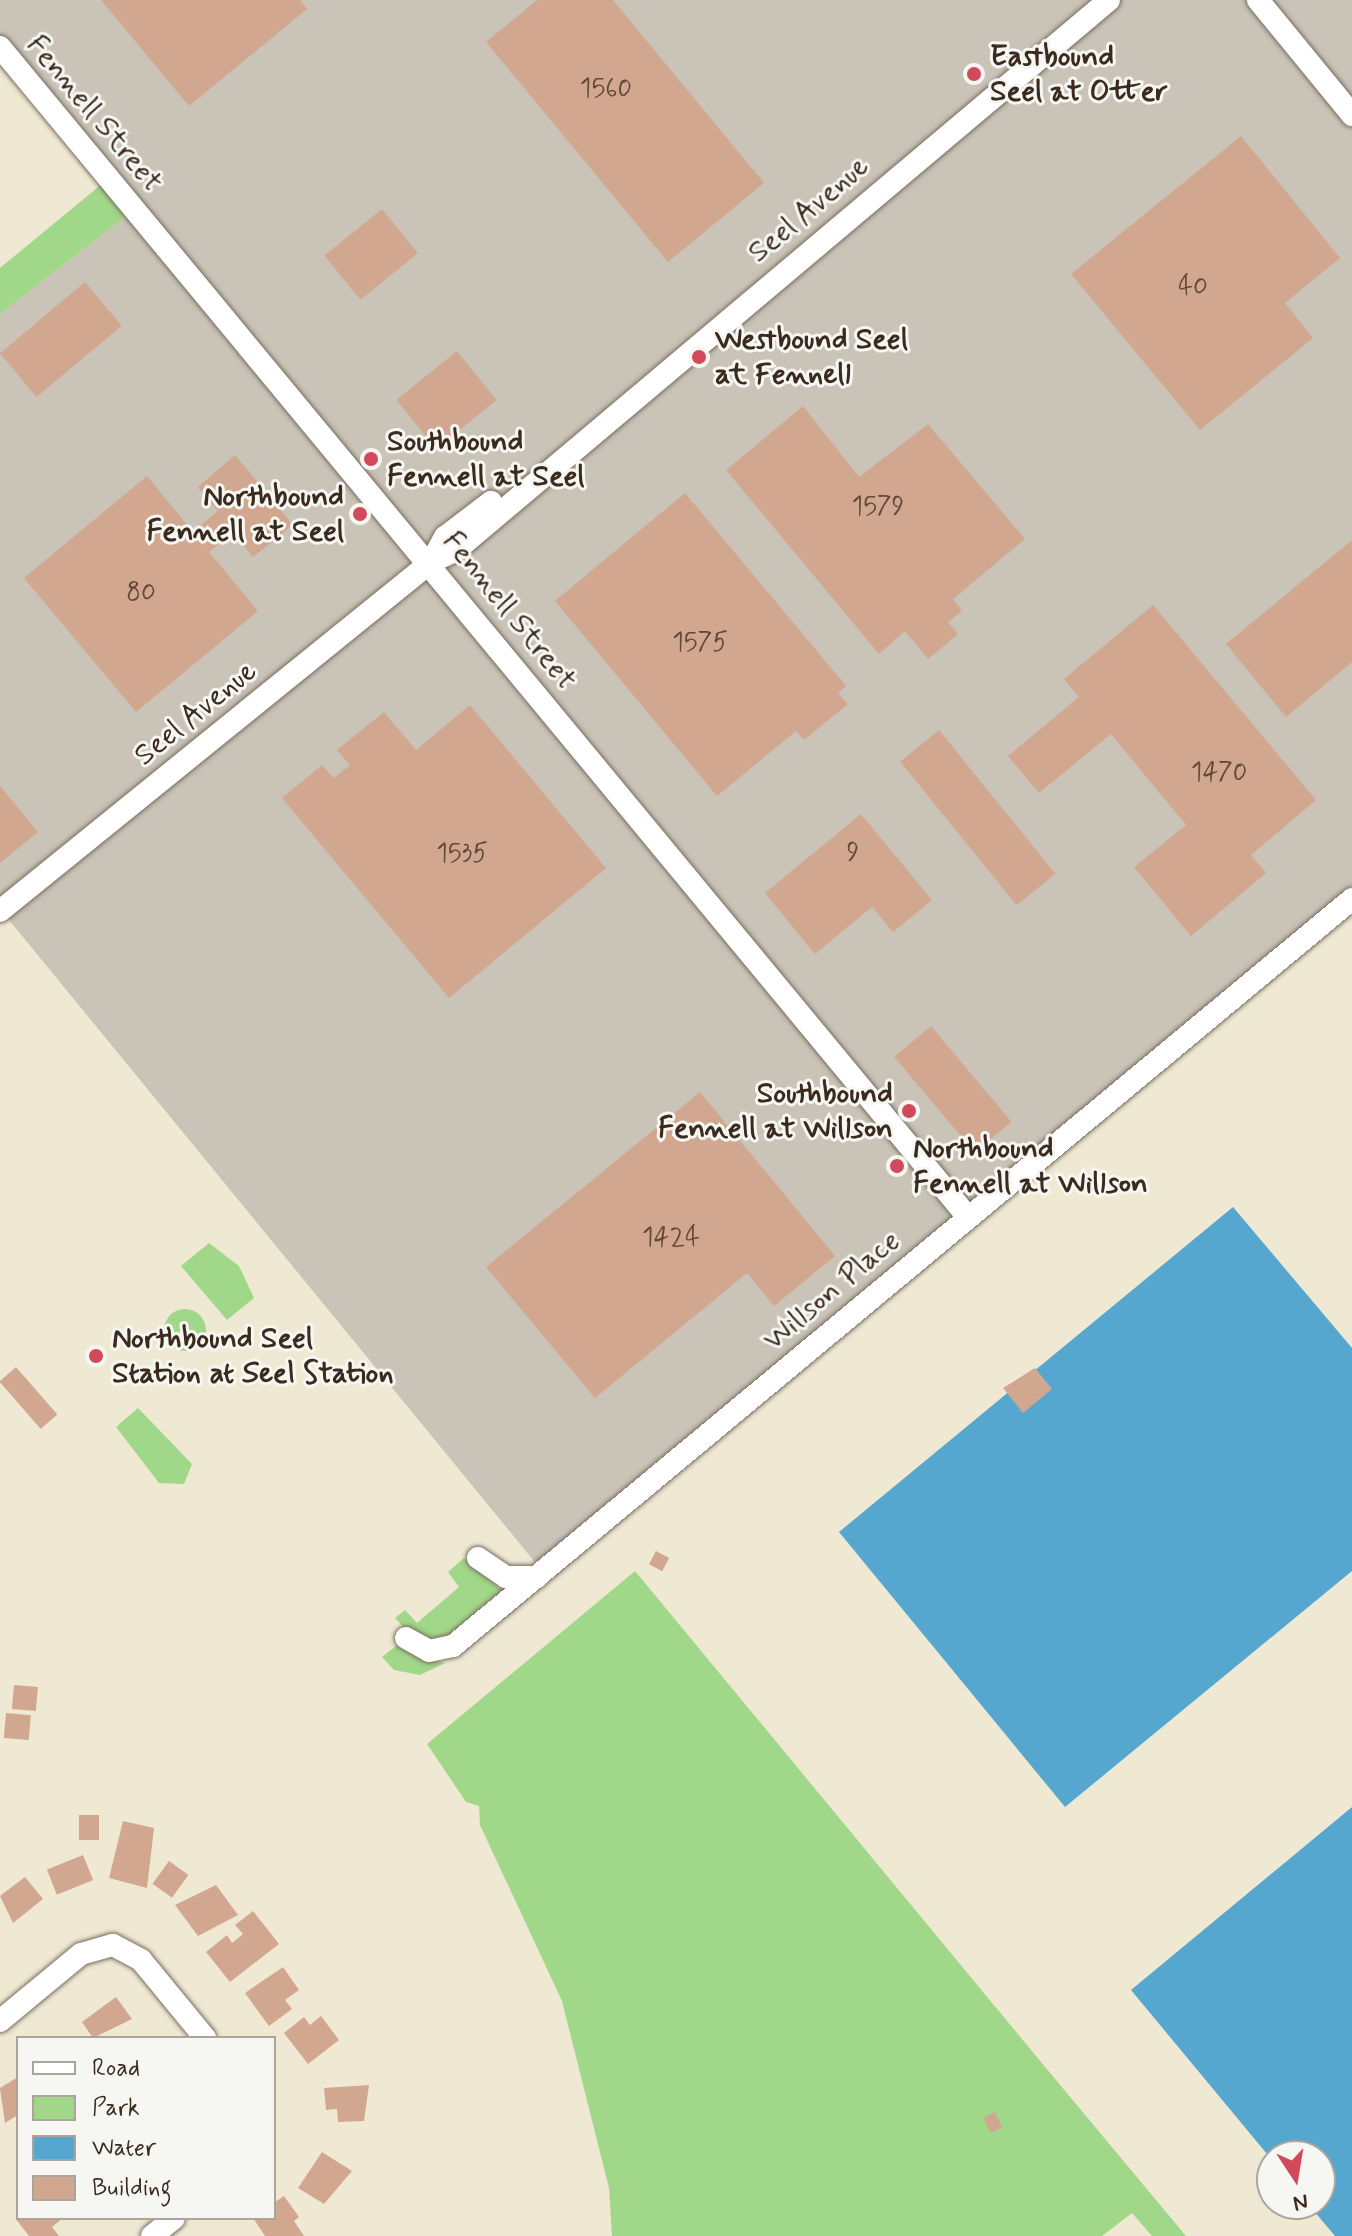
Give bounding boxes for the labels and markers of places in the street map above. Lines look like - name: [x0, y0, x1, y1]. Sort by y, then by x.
- place label: Eastbound Seel at Otter: [990, 39, 1169, 110]
- marker: Eastbound Seel at Otter: [965, 65, 983, 83]
- place label: Westbound Seel at Fennell: [715, 322, 908, 392]
- marker: Westbound Seel at Fennell: [690, 348, 708, 366]
- place label: Southbound Fennell at Seel: [387, 424, 585, 494]
- marker: Southbound Fennell at Seel: [362, 450, 380, 468]
- place label: Northbound Fennell at Seel: [146, 479, 344, 550]
- marker: Northbound Fennell at Seel: [351, 505, 369, 523]
- place label: Southbound Fennell at Willson: [657, 1076, 893, 1146]
- marker: Southbound Fennell at Willson: [900, 1102, 918, 1120]
- place label: Northbound Fennell at Willson: [913, 1131, 1149, 1202]
- marker: Northbound Fennell at Willson: [888, 1157, 906, 1175]
- place label: Northbound Seel Station at Seel Station: [112, 1321, 398, 1392]
- marker: Northbound Seel Station at Seel Station: [87, 1347, 105, 1365]

